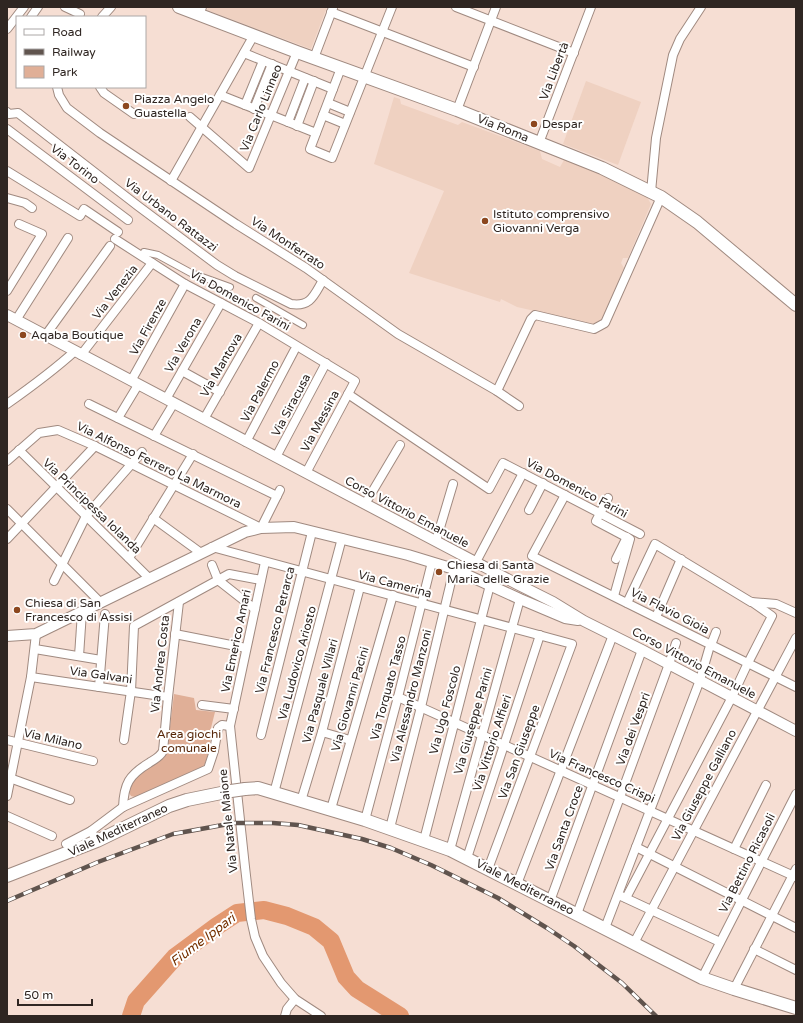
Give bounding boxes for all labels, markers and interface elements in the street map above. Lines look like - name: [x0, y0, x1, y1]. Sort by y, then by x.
- legend: [16, 16, 146, 88]
- text: Road: [52, 25, 82, 39]
- street label: Via Libertà: [536, 40, 572, 102]
- text: Railway: [52, 45, 96, 59]
- street label: Via Carlo Linneo: [237, 62, 285, 154]
- text: Park: [52, 65, 78, 79]
- place label: Piazza Angelo Guastella: [134, 92, 214, 120]
- marker: Piazza Angelo Guastella: [121, 101, 131, 111]
- street label: Via Roma: [475, 111, 531, 145]
- place label: Despar: [542, 117, 583, 131]
- marker: Despar: [529, 119, 539, 129]
- street label: Via Torino: [48, 141, 102, 187]
- street label: Via Urbano Rattazzi: [122, 176, 220, 254]
- place label: Istituto comprensivo Giovanni Verga: [493, 207, 609, 235]
- street label: Via Monferrato: [248, 214, 328, 272]
- marker: Istituto comprensivo Giovanni Verga: [480, 216, 490, 226]
- street label: Via Venezia: [89, 262, 141, 322]
- street label: Via Domenico Farini: [187, 266, 293, 334]
- street label: Via Firenze: [127, 296, 169, 358]
- street label: Via Verona: [162, 315, 204, 375]
- place label: Aqaba Boutique: [31, 328, 124, 342]
- marker: Aqaba Boutique: [18, 330, 28, 340]
- street label: Via Mantova: [197, 331, 245, 399]
- street label: Via Palermo: [238, 358, 282, 424]
- street label: Via Siracusa: [269, 371, 313, 439]
- street label: Via Messina: [298, 388, 342, 454]
- street label: Via Alfonso Ferrero La Marmora: [74, 419, 244, 511]
- street label: Via Principessa Iolanda: [40, 455, 144, 557]
- street label: Via Domenico Farini: [524, 455, 630, 521]
- street label: Corso Vittorio Emanuele: [343, 473, 472, 551]
- place label: Chiesa di Santa Maria delle Grazie: [447, 558, 549, 586]
- street label: Via Francesco Petrarca: [252, 565, 298, 695]
- street label: Via Camerina: [357, 567, 433, 601]
- marker: Chiesa di Santa Maria delle Grazie: [434, 567, 444, 577]
- street label: Via Flavio Gioia: [628, 585, 712, 637]
- street label: Via Emerico Amari: [218, 588, 254, 694]
- place label: Chiesa di San Francesco di Assisi: [25, 596, 132, 624]
- street label: Via Ludovico Ariosto: [275, 604, 319, 722]
- marker: Chiesa di San Francesco di Assisi: [12, 605, 22, 615]
- street label: Via Andrea Costa: [148, 614, 172, 714]
- street label: Corso Vittorio Emanuele: [630, 624, 759, 702]
- street label: Via Alessandro Manzoni: [388, 628, 434, 764]
- street label: Via Torquato Tasso: [367, 634, 409, 742]
- street label: Via Pasquale Villari: [299, 637, 341, 745]
- street label: Via Giovanni Pacini: [328, 645, 372, 753]
- street label: Via Galvani: [69, 664, 133, 686]
- street label: Via Ugo Foscolo: [426, 664, 464, 756]
- street label: Via Giuseppe Parini: [451, 666, 495, 776]
- street label: Via dei Vespri: [613, 690, 653, 768]
- street label: Via Vittorio Alfieri: [470, 693, 514, 793]
- street label: Via San Giuseppe: [495, 703, 543, 801]
- street label: Via Milano: [22, 725, 84, 753]
- park label: Area giochi comunale: [157, 727, 221, 755]
- street label: Via Giuseppe Galliano: [669, 727, 739, 843]
- street label: Via Francesco Crispi: [547, 746, 657, 806]
- street label: Via Natale Maione: [216, 768, 240, 874]
- street label: Via Santa Croce: [542, 783, 586, 873]
- street label: Viale Mediterraneo: [66, 801, 170, 859]
- street label: Via Bettino Ricasoli: [716, 811, 778, 915]
- street label: Viale Mediterraneo: [474, 856, 576, 918]
- water label: Fiume Ippari: [167, 909, 240, 970]
- scale bar: [18, 981, 92, 1007]
- text: 50 m: [24, 988, 53, 1002]

